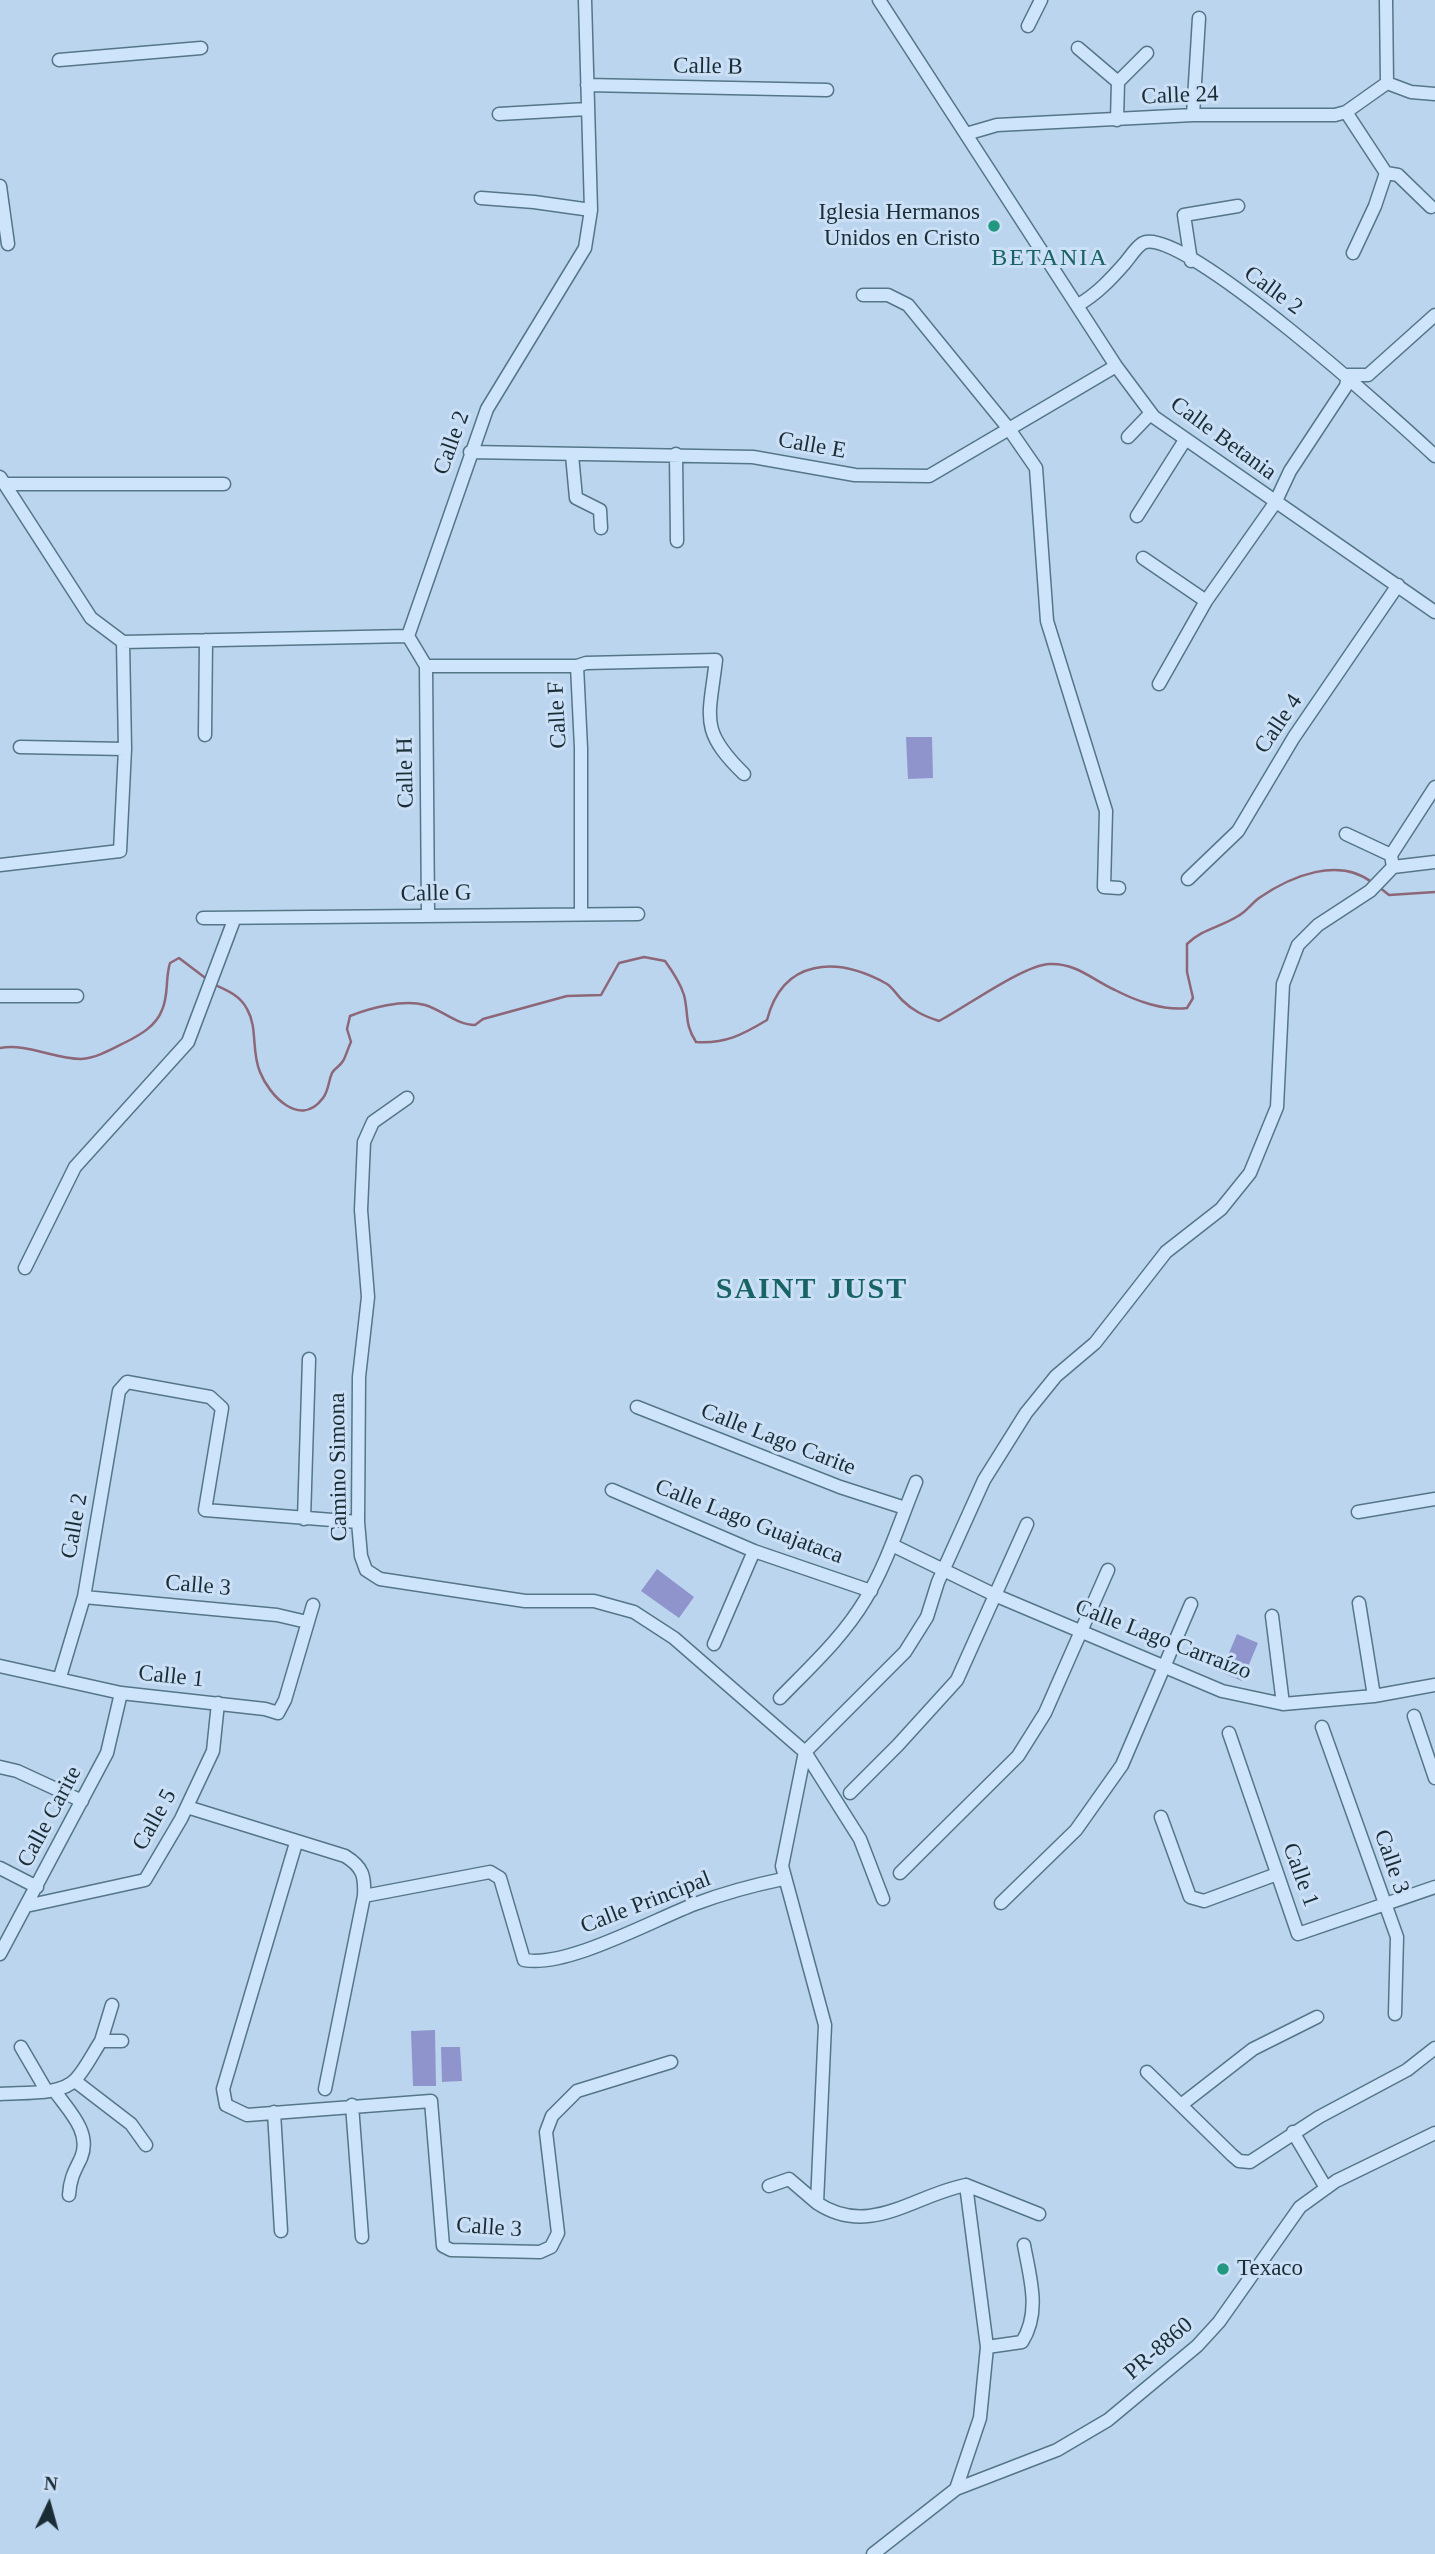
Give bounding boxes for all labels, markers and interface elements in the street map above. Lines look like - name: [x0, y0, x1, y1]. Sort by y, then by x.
- street label: Calle B: [673, 53, 743, 81]
- street label: Calle 24: [1141, 81, 1219, 111]
- place label: Iglesia Hermanos Unidos en Cristo: [818, 199, 980, 253]
- marker: Iglesia Hermanos Unidos en Cristo: [986, 218, 1002, 234]
- district label: BETANIA: [992, 245, 1108, 273]
- street label: Calle 2: [1238, 261, 1308, 321]
- street label: Calle Betania: [1165, 391, 1281, 487]
- street label: Calle 2: [428, 407, 476, 479]
- street label: Calle E: [776, 426, 848, 466]
- street label: Calle F: [542, 681, 574, 749]
- street label: Calle 4: [1249, 689, 1309, 759]
- street label: Calle H: [392, 737, 420, 809]
- street label: Calle G: [400, 880, 472, 908]
- district label: SAINT JUST: [717, 1272, 907, 1308]
- street label: Camino Simona: [324, 1392, 354, 1542]
- street label: Calle Lago Carite: [697, 1398, 859, 1482]
- street label: Calle Lago Guajataca: [651, 1473, 847, 1571]
- street label: Calle 2: [56, 1491, 94, 1561]
- street label: Calle 3: [164, 1569, 232, 1603]
- street label: Calle Lago Carraízo: [1071, 1594, 1255, 1686]
- street label: Calle 1: [137, 1660, 205, 1694]
- street label: Calle Carite: [12, 1762, 88, 1872]
- street label: Calle 5: [127, 1785, 183, 1855]
- street label: Calle 3: [1367, 1826, 1415, 1898]
- street label: Calle 1: [1276, 1839, 1324, 1911]
- street label: Calle Principal: [577, 1866, 715, 1940]
- street label: Calle 3: [455, 2212, 523, 2244]
- place label: Texaco: [1237, 2255, 1303, 2283]
- marker: Texaco: [1215, 2261, 1231, 2277]
- street label: PR-8860: [1119, 2312, 1199, 2386]
- north arrow: [14, 2470, 84, 2540]
- text: N: [43, 2473, 59, 2495]

